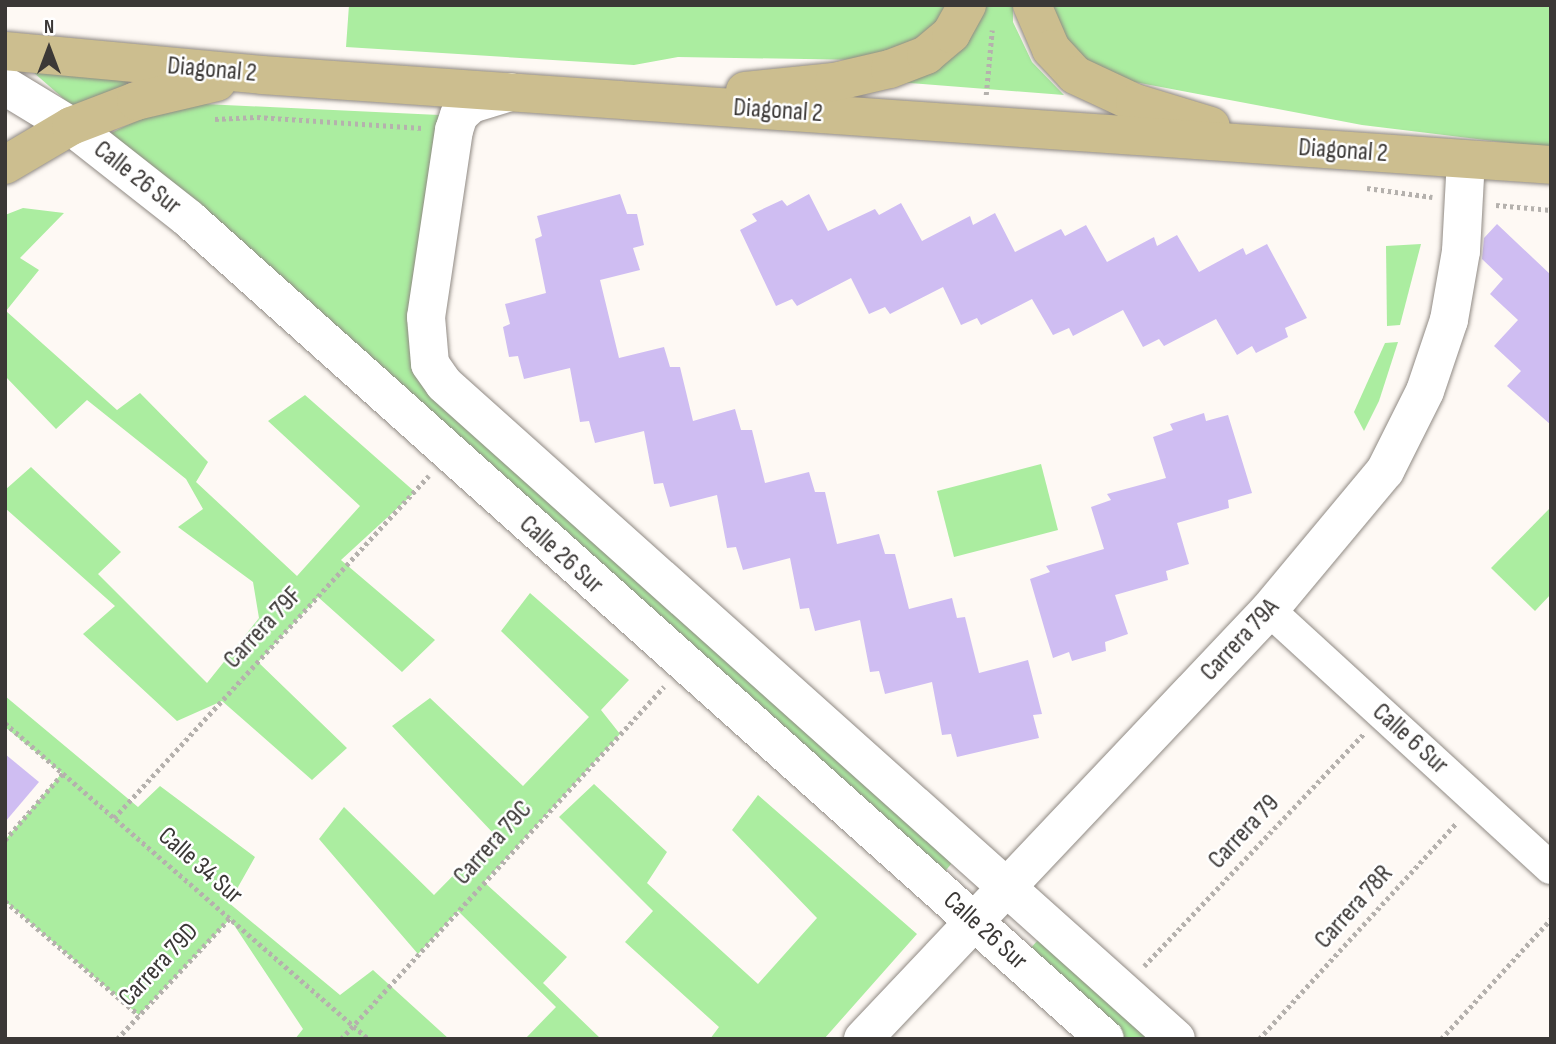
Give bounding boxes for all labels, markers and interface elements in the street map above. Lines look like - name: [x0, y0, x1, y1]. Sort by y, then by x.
- north arrow: [14, 14, 84, 84]
- text: N: [44, 16, 54, 39]
- street label: Diagonal 2: [166, 51, 258, 89]
- street label: Diagonal 2: [732, 92, 824, 130]
- street label: Diagonal 2: [1297, 132, 1389, 170]
- street label: Calle 26 Sur: [87, 134, 187, 222]
- street label: Calle 26 Sur: [513, 509, 609, 601]
- street label: Carrera 79F: [217, 581, 309, 675]
- street label: Carrera 79A: [1194, 592, 1286, 688]
- street label: Calle 6 Sur: [1366, 697, 1454, 781]
- street label: Carrera 79: [1202, 788, 1286, 876]
- street label: Carrera 79C: [447, 794, 539, 892]
- street label: Calle 34 Sur: [151, 821, 249, 911]
- street label: Carrera 78R: [1308, 859, 1400, 955]
- street label: Calle 26 Sur: [937, 885, 1033, 977]
- street label: Carrera 79D: [112, 917, 206, 1013]

